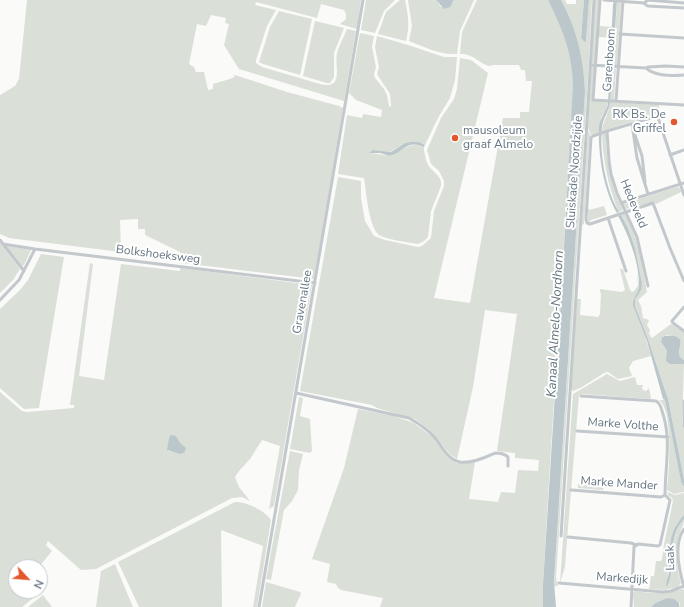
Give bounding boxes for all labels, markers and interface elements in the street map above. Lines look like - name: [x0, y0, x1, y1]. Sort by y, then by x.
- street label: Garenboom: [601, 28, 619, 92]
- place label: RK Bs. De Griffel: [612, 108, 666, 136]
- street label: Sluiskade Noordzijde: [564, 115, 586, 229]
- marker: RK Bs. De Griffel: [669, 117, 679, 127]
- place label: mausoleum graaf Almelo: [463, 124, 533, 152]
- marker: mausoleum graaf Almelo: [450, 133, 460, 143]
- street label: Hedeveld: [616, 177, 650, 231]
- street label: Bolkshoeksweg: [115, 243, 201, 267]
- water label: Kanaal Almelo-Nordhorn: [544, 250, 568, 398]
- street label: Gravenallee: [290, 269, 316, 335]
- street label: Marke Volthe: [587, 415, 659, 435]
- street label: Marke Mander: [580, 474, 658, 494]
- street label: Laak: [663, 545, 679, 571]
- north arrow: [8, 559, 48, 599]
- street label: Markedijk: [596, 570, 648, 588]
- text: N: [30, 577, 47, 591]

